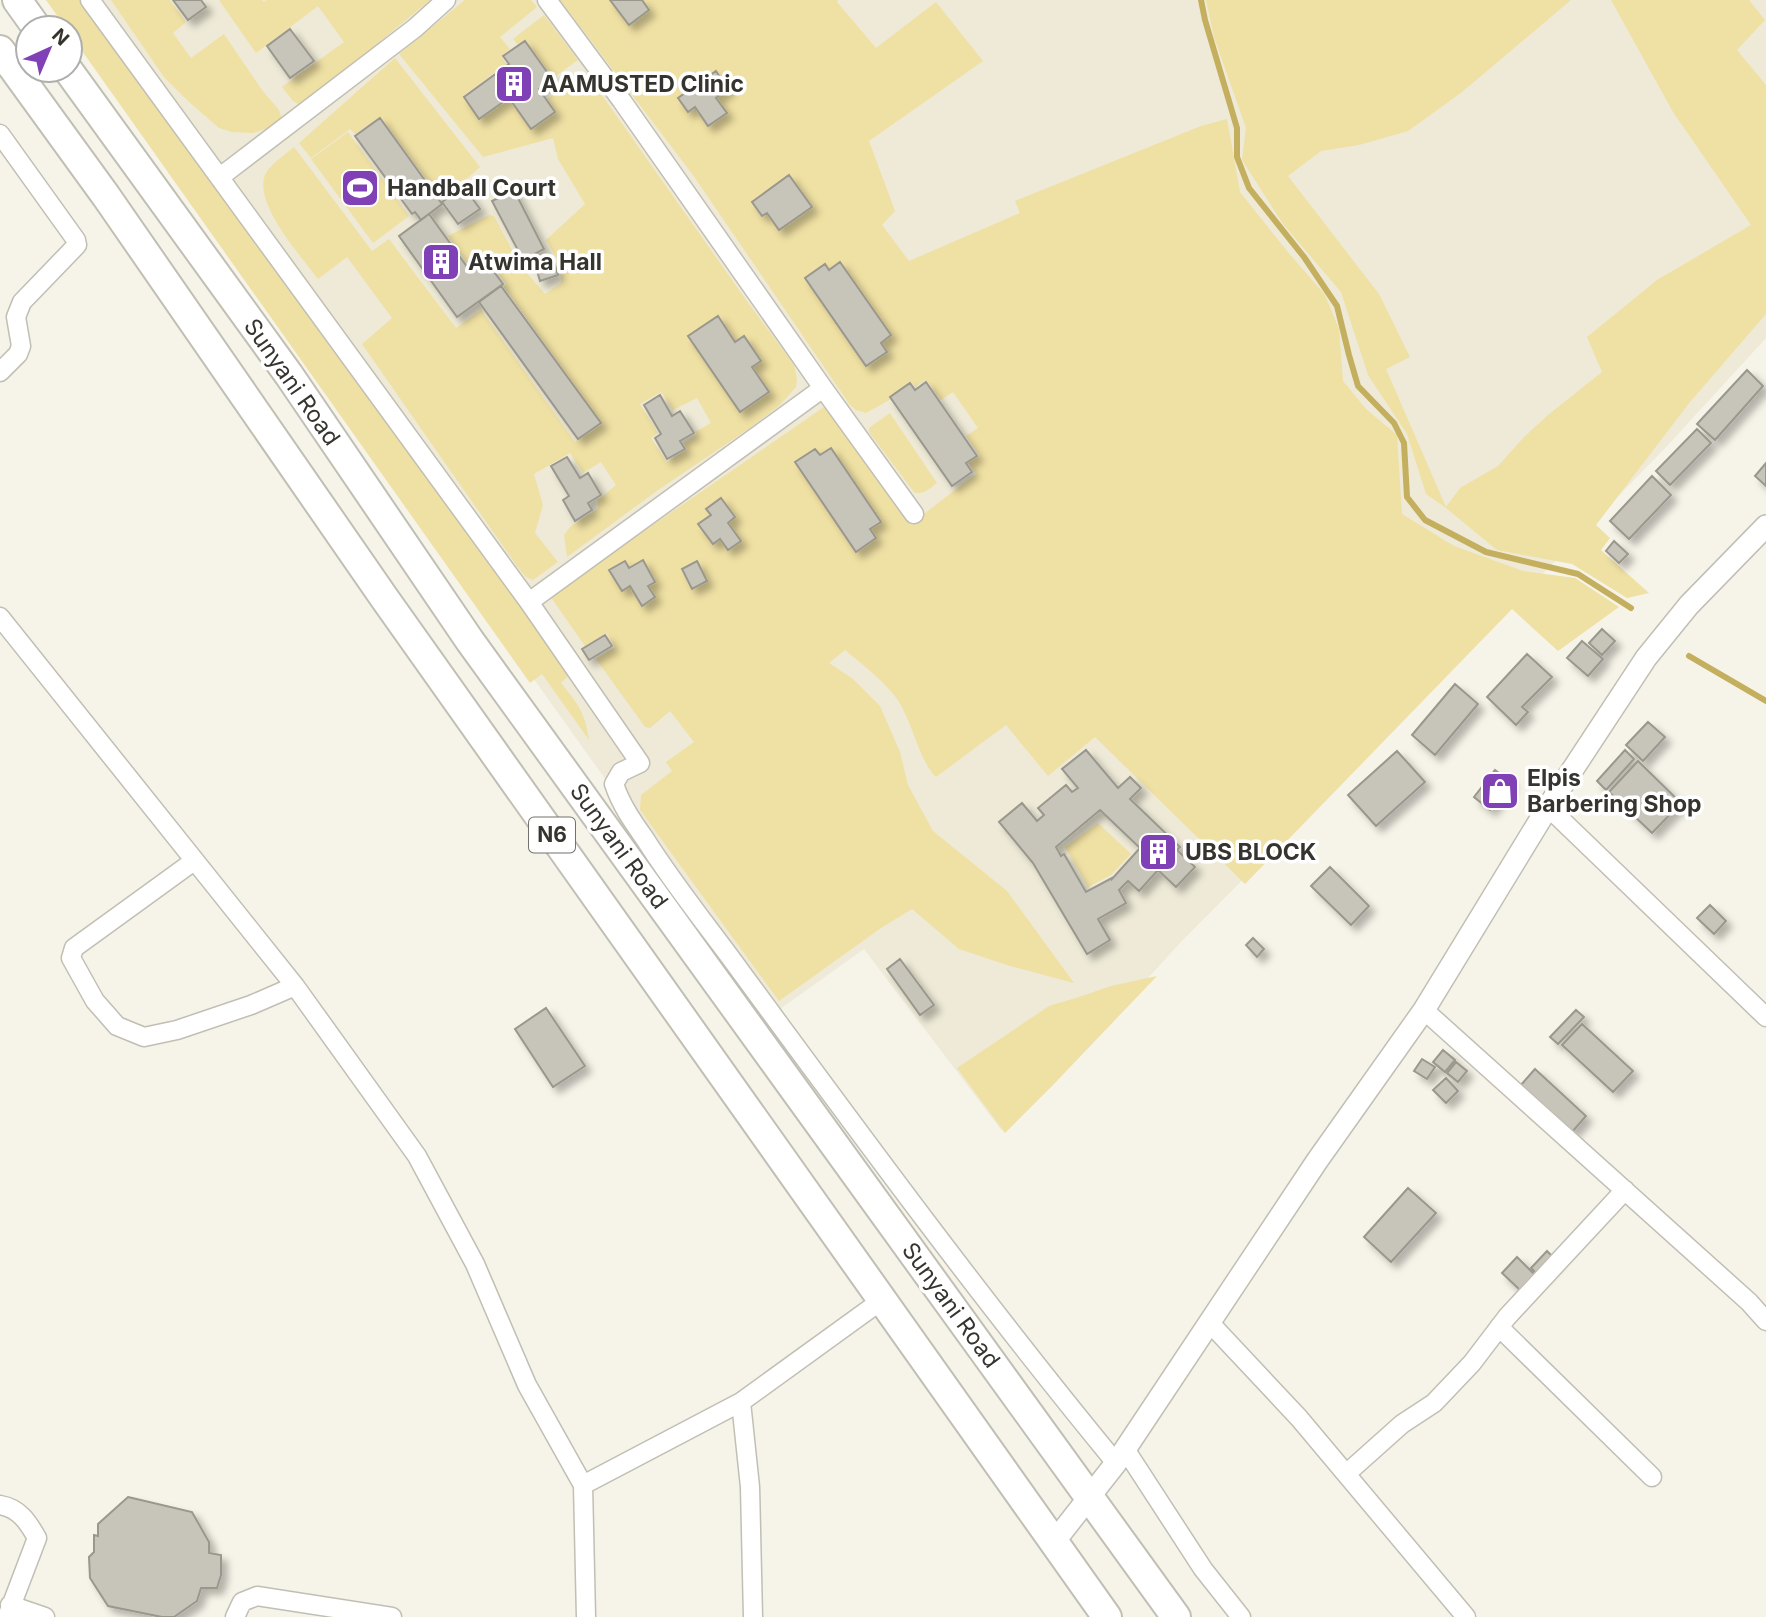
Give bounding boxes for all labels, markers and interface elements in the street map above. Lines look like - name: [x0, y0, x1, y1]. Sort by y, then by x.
- north arrow: [14, 14, 84, 84]
- text: N: [47, 24, 74, 50]
- building icon: AAMUSTED Clinic: [493, 63, 535, 105]
- place label: AAMUSTED Clinic: [541, 70, 744, 98]
- sports icon: Handball Court: [339, 167, 381, 209]
- place label: Handball Court: [387, 174, 557, 202]
- building icon: Atwima Hall: [420, 241, 462, 283]
- place label: Atwima Hall: [468, 248, 602, 276]
- street label: Sunyani Road: [238, 313, 346, 451]
- place label: Elpis Barbering Shop: [1527, 764, 1702, 818]
- shop icon: Elpis Barbering Shop: [1479, 770, 1521, 812]
- street label: Sunyani Road: [564, 778, 674, 914]
- road number: N6: [529, 818, 575, 852]
- building icon: UBS BLOCK: [1137, 831, 1179, 873]
- place label: UBS BLOCK: [1185, 838, 1316, 866]
- street label: Sunyani Road: [896, 1237, 1006, 1373]

